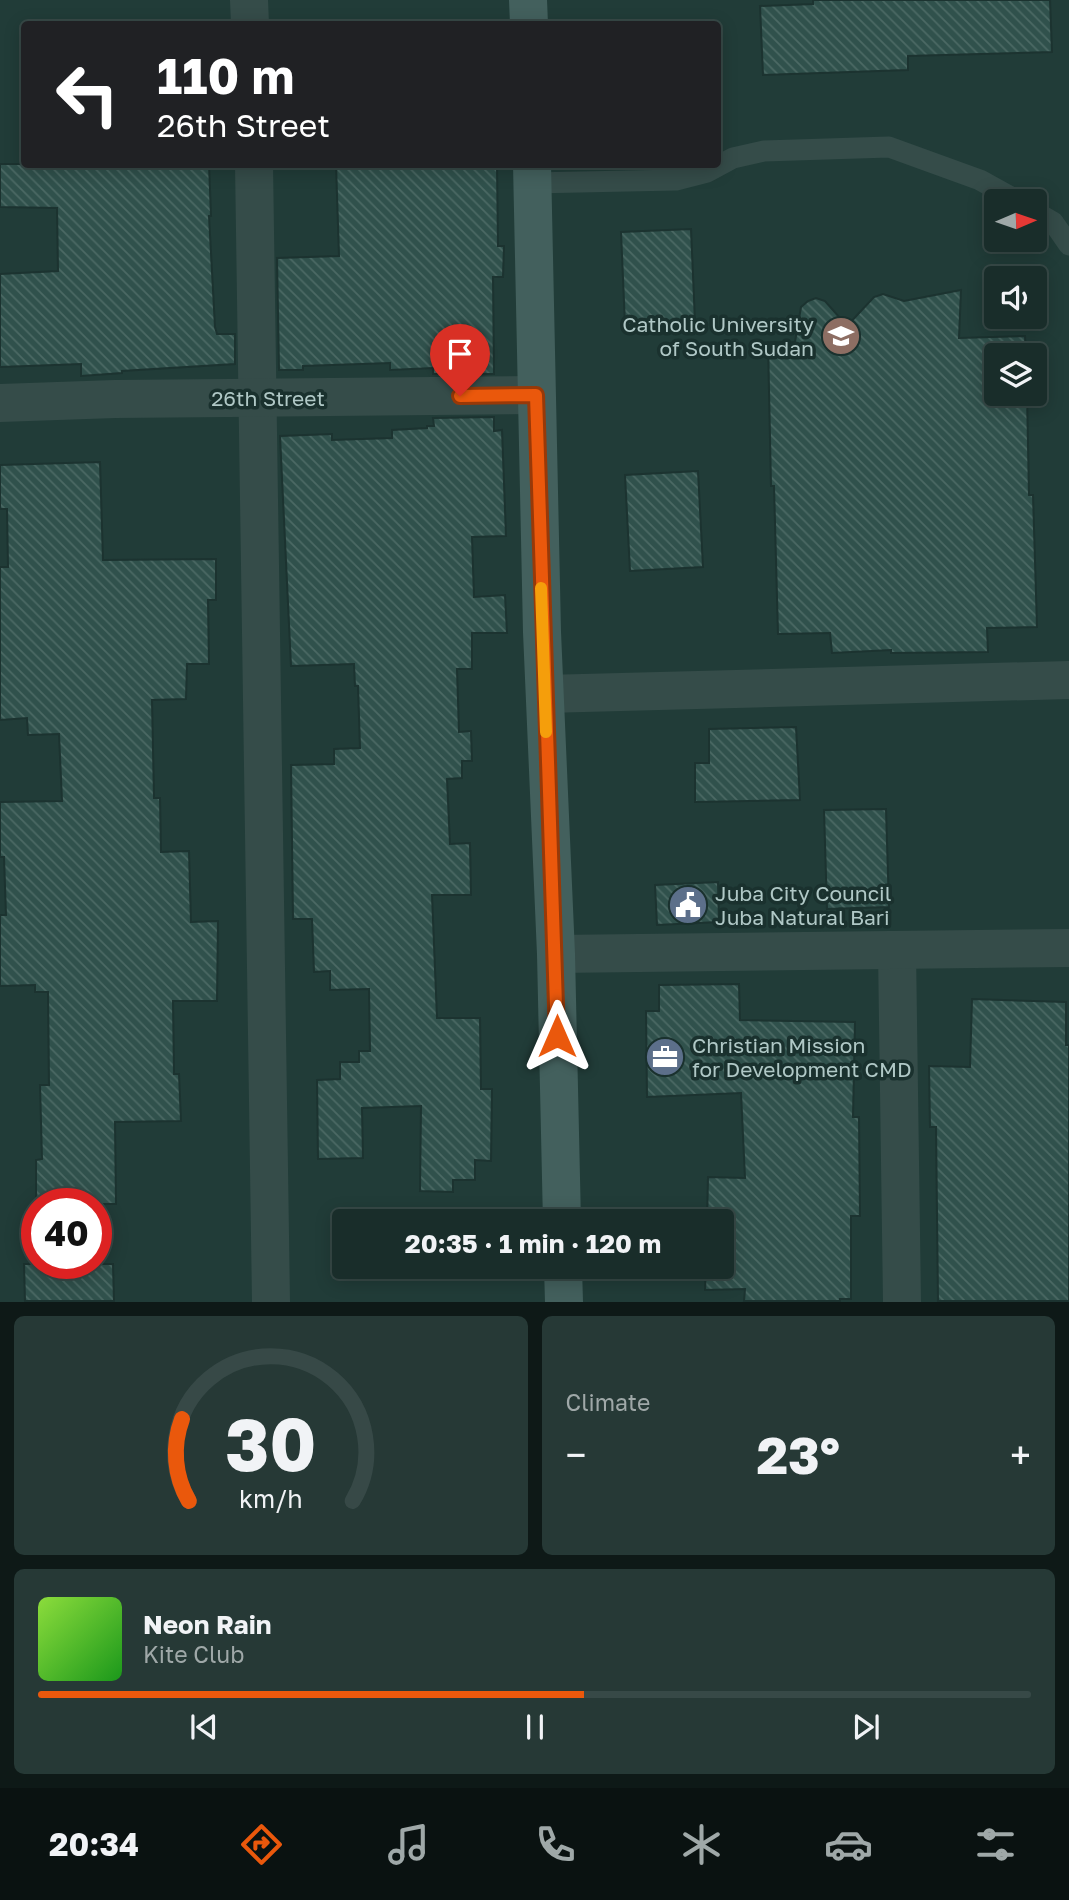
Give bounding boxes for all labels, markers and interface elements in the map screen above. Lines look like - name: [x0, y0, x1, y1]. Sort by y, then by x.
- text: 110 m: [157, 46, 294, 105]
- icon: left: [42, 49, 133, 140]
- text: 26th Street: [157, 106, 330, 144]
- north arrow: [984, 189, 1046, 252]
- map controls: [984, 189, 1047, 406]
- button: sound: [984, 266, 1047, 329]
- place label: Catholic University of South Sudan: [622, 311, 814, 361]
- school or university icon: Catholic University of South Sudan: [820, 315, 862, 357]
- pin: [430, 324, 490, 396]
- icon: arrive: [441, 335, 479, 373]
- button: layers: [984, 343, 1047, 406]
- street label: 26th Street: [211, 385, 325, 411]
- place label: Juba City Council Juba Natural Bari: [715, 880, 891, 930]
- public building icon: Juba City Council Juba Natural Bari: [667, 884, 709, 926]
- position arrow: [520, 999, 594, 1073]
- place label: Christian Mission for Development CMD: [692, 1032, 912, 1082]
- office icon: Christian Mission for Development CMD: [644, 1036, 686, 1078]
- speed limit sign: 40: [21, 1188, 112, 1279]
- text: 20:35 · 1 min · 120 m: [405, 1228, 661, 1259]
- text: Climate: [566, 1388, 650, 1416]
- text: 30: [225, 1401, 317, 1488]
- text: 23°: [756, 1423, 840, 1485]
- text: −: [566, 1432, 586, 1477]
- text: +: [1010, 1432, 1031, 1477]
- text: km/h: [239, 1483, 303, 1514]
- text: Neon Rain: [143, 1609, 272, 1640]
- text: Kite Club: [143, 1640, 244, 1668]
- icon: previous: [185, 1708, 223, 1746]
- icon: pause: [516, 1708, 554, 1746]
- icon: next: [847, 1708, 885, 1746]
- icon: directions: [237, 1820, 286, 1869]
- icon: music: [384, 1820, 433, 1869]
- icon: phone: [531, 1820, 580, 1869]
- icon: climate: [677, 1820, 726, 1869]
- icon: car: [824, 1820, 873, 1869]
- icon: filters: [971, 1820, 1020, 1869]
- text: 20:34: [49, 1825, 139, 1863]

